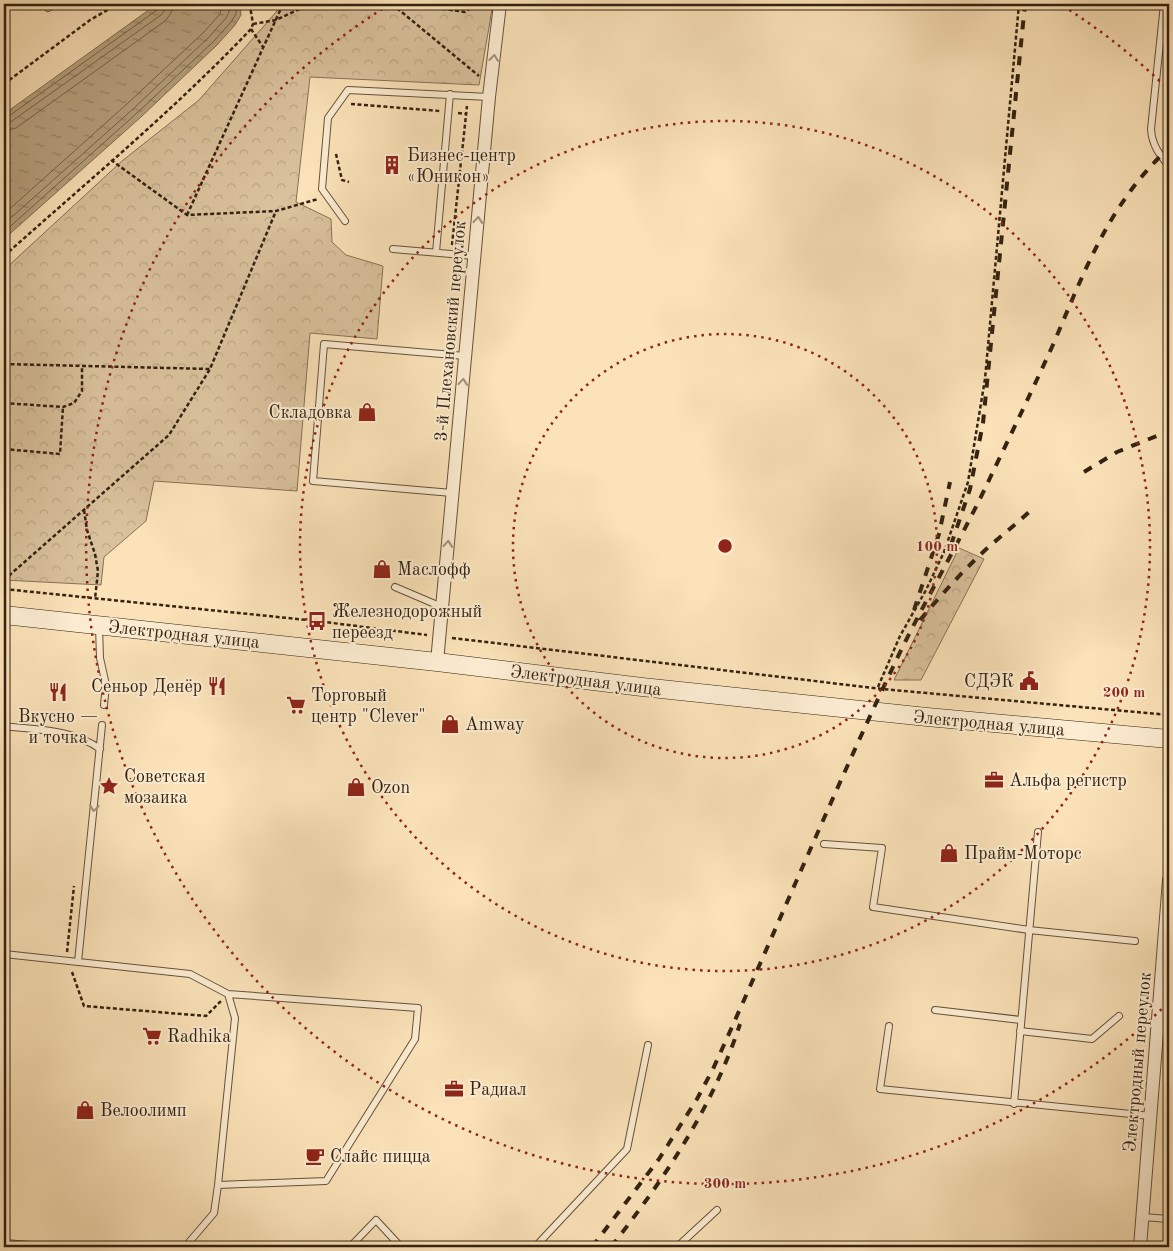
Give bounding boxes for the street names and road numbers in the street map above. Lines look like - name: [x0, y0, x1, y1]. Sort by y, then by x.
- street label: 3-й Плехановский переулок: [432, 220, 470, 442]
- street label: Электродная улица: [107, 618, 261, 652]
- street label: Электродная улица: [509, 663, 663, 699]
- street label: Электродная улица: [912, 708, 1066, 740]
- street label: Электродный переулок: [1121, 971, 1155, 1153]

